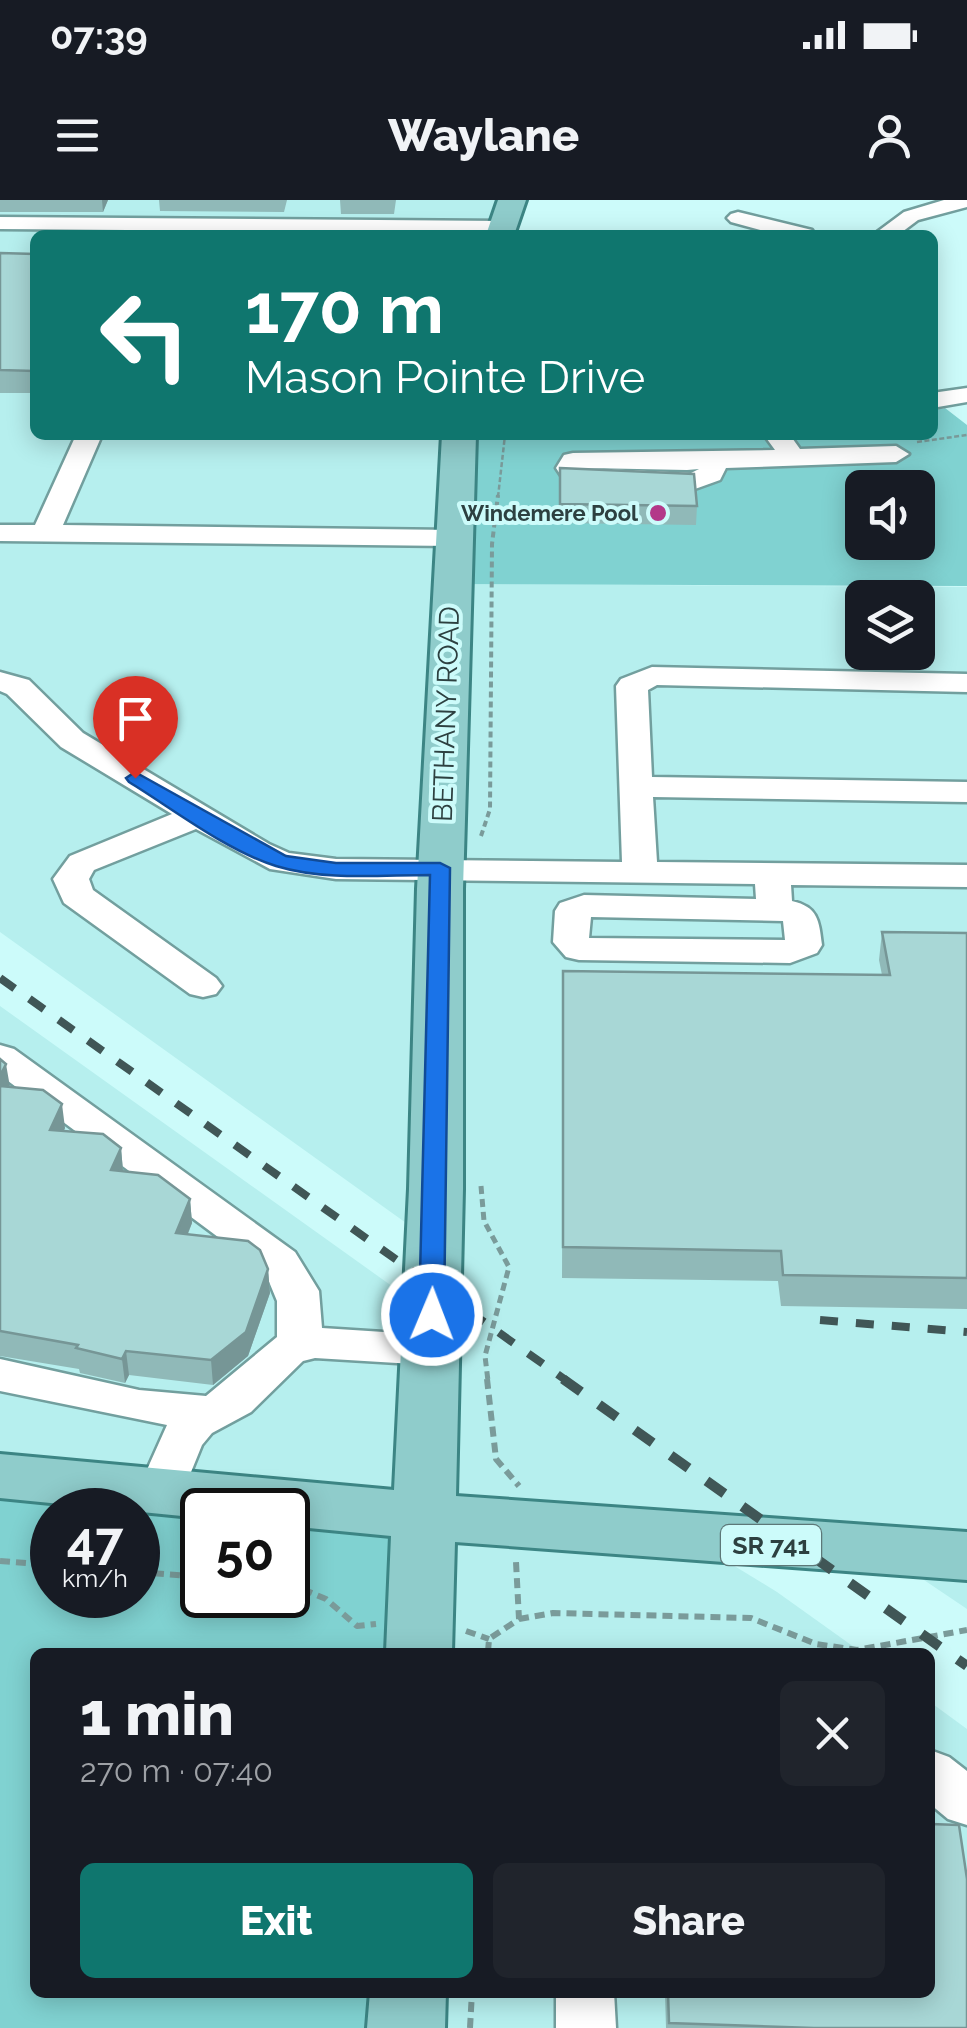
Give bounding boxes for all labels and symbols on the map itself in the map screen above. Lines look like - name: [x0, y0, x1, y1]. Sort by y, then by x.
- place label: Windemere Pool: [461, 500, 639, 526]
- marker: Windemere Pool: [647, 502, 669, 524]
- street label: BETHANY ROAD: [426, 606, 466, 822]
- pin: [93, 676, 178, 779]
- position arrow: [380, 1263, 484, 1367]
- speed limit sign: 50: [180, 1488, 310, 1618]
- road number: SR 741: [721, 1525, 821, 1565]

